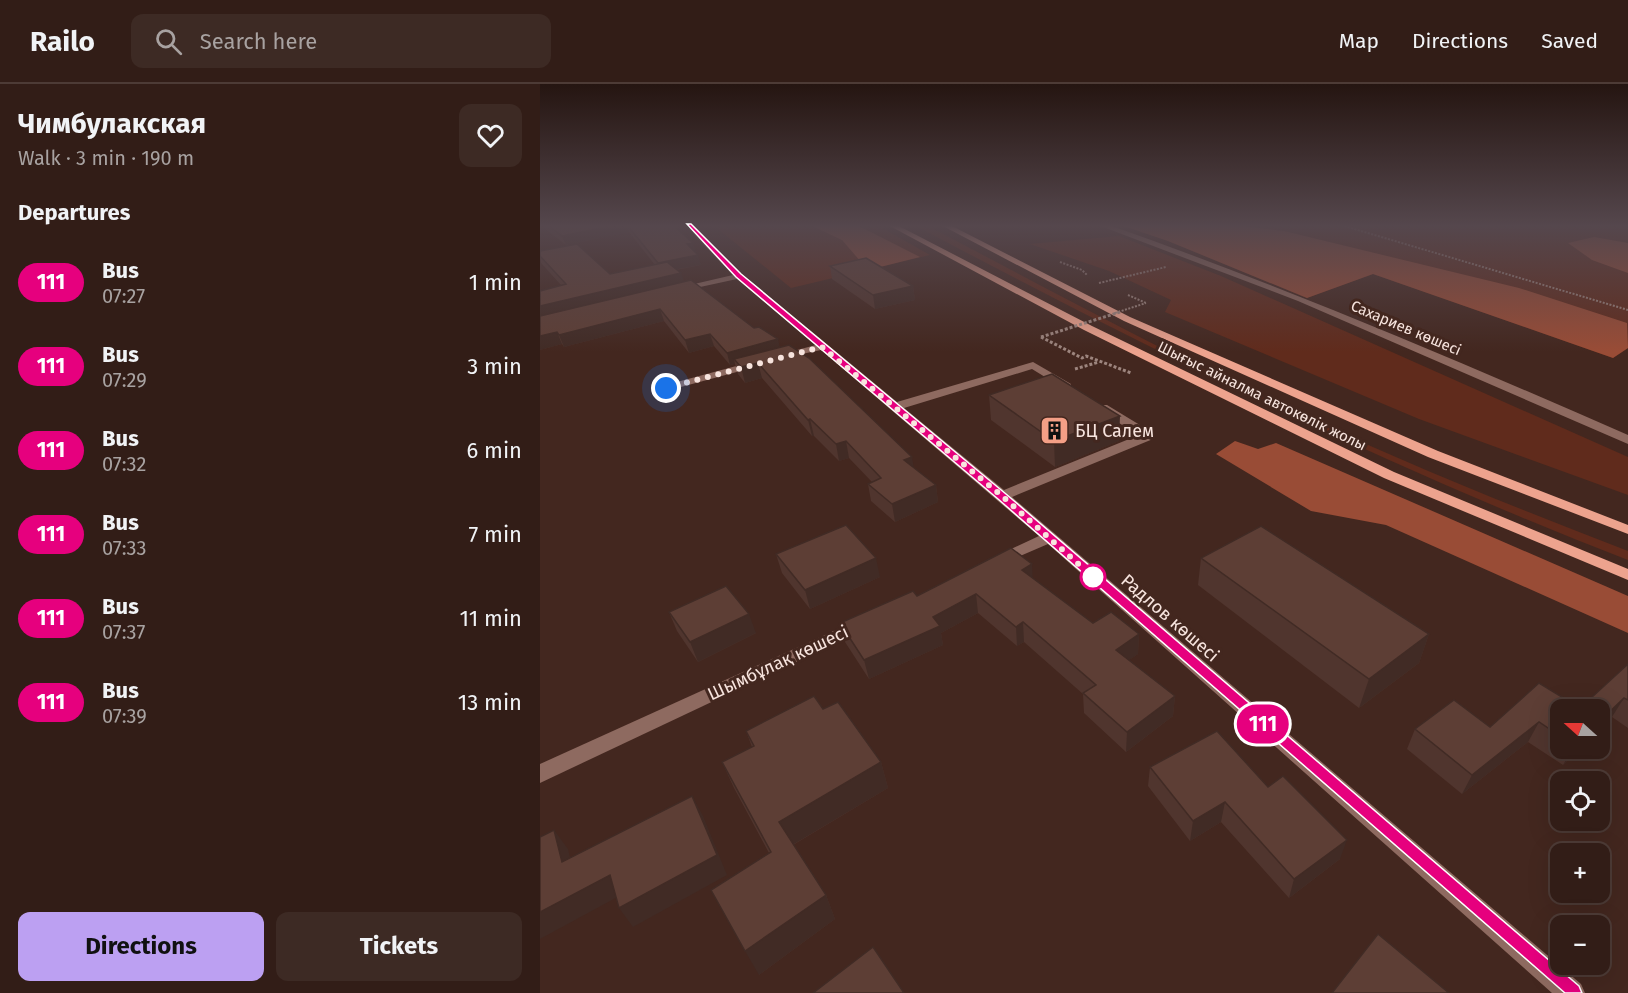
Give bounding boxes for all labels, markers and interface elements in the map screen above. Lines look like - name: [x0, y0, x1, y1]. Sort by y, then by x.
- search box: [131, 14, 551, 68]
- text: Railo: [30, 25, 95, 58]
- icon: search: [152, 25, 185, 58]
- text: Search here: [200, 28, 317, 55]
- text: Map: [1339, 28, 1379, 54]
- text: Directions: [1412, 28, 1508, 54]
- text: Saved: [1541, 28, 1598, 54]
- button: heart: [459, 104, 522, 167]
- text: Чимбулакская: [18, 107, 206, 140]
- text: Walk · 3 min · 190 m: [18, 146, 194, 170]
- text: Departures: [18, 199, 130, 226]
- text: Bus: [102, 257, 139, 284]
- text: 111: [37, 269, 65, 295]
- text: 1 min: [469, 269, 522, 296]
- text: 07:27: [102, 284, 145, 308]
- street label: Сахариев көшесі: [1348, 297, 1464, 359]
- street label: Шығыс айналма автокөлік жолы: [1155, 338, 1369, 454]
- text: Bus: [102, 341, 139, 368]
- text: 111: [37, 353, 65, 379]
- text: 3 min: [467, 353, 522, 380]
- text: 07:29: [102, 368, 147, 392]
- your location: [651, 373, 681, 403]
- building icon: БЦ Салем: [1038, 415, 1070, 447]
- place label: БЦ Салем: [1075, 420, 1154, 442]
- text: Bus: [102, 425, 139, 452]
- text: 111: [37, 437, 65, 463]
- text: 6 min: [466, 437, 522, 464]
- text: 07:32: [102, 452, 146, 476]
- text: Bus: [102, 509, 139, 536]
- text: 111: [37, 521, 65, 547]
- text: 7 min: [468, 521, 522, 548]
- text: 07:33: [102, 536, 147, 560]
- unlabelled marker: [1080, 564, 1106, 590]
- street label: Радлов көшесі: [1116, 569, 1224, 667]
- text: Bus: [102, 593, 139, 620]
- text: 111: [37, 605, 65, 631]
- text: 11 min: [459, 605, 522, 632]
- text: 07:37: [102, 620, 145, 644]
- street label: Шымбұлақ көшесі: [704, 621, 852, 705]
- text: Bus: [102, 677, 139, 704]
- text: 111: [37, 689, 65, 715]
- text: 13 min: [458, 689, 522, 716]
- north arrow: [1550, 699, 1610, 759]
- map controls: [1550, 699, 1610, 975]
- text: 07:39: [102, 704, 147, 728]
- line badge: 111: [1228, 704, 1298, 744]
- text: 111: [1249, 711, 1277, 737]
- button: locate: [1550, 771, 1610, 831]
- button: +: [1550, 843, 1610, 903]
- button: Directions: [18, 912, 264, 981]
- button: Tickets: [276, 912, 522, 981]
- button: −: [1550, 915, 1610, 975]

